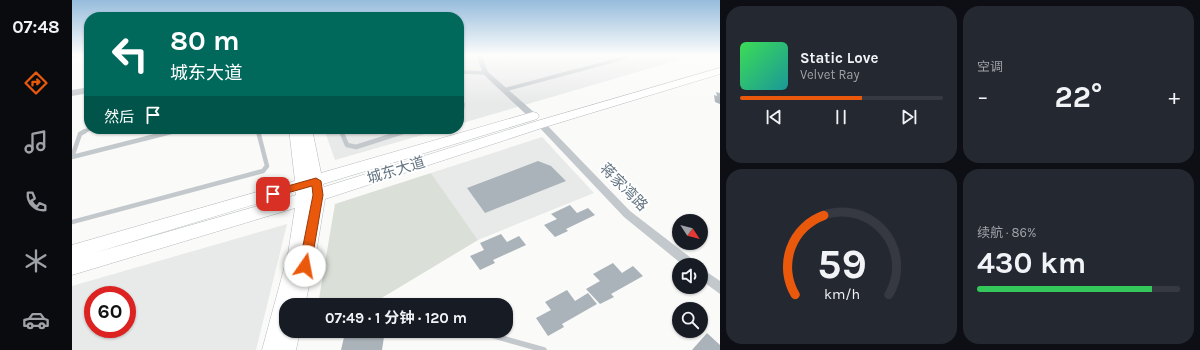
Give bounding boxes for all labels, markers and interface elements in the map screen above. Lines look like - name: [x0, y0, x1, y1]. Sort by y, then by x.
- text: 07:48: [12, 16, 60, 38]
- text: 80 m: [170, 24, 239, 57]
- icon: left: [104, 28, 156, 80]
- text: Static Love: [800, 49, 878, 67]
- text: 空调: [977, 59, 1003, 74]
- text: 城东大道: [170, 62, 242, 84]
- text: Velvet Ray: [800, 67, 860, 82]
- icon: directions: [22, 69, 50, 97]
- text: 22°: [1055, 79, 1102, 115]
- text: −: [977, 84, 989, 110]
- text: +: [1168, 84, 1180, 110]
- icon: arrive: [142, 104, 164, 126]
- icon: previous: [763, 106, 785, 128]
- icon: pause: [830, 106, 852, 128]
- icon: next: [898, 106, 920, 128]
- text: 然后: [104, 108, 134, 126]
- icon: music: [22, 128, 50, 156]
- street label: 城东大道: [365, 153, 427, 187]
- street label: 蒋家湾路: [596, 159, 652, 215]
- pin: [256, 177, 290, 211]
- icon: arrive: [262, 183, 284, 205]
- icon: phone: [22, 188, 50, 216]
- north arrow: [672, 214, 708, 250]
- map controls: [672, 214, 708, 338]
- text: 续航 · 86%: [977, 225, 1036, 240]
- text: 59: [817, 239, 866, 287]
- position arrow: [284, 245, 326, 287]
- text: 430 km: [977, 245, 1086, 281]
- icon: climate: [22, 247, 50, 275]
- button: sound: [672, 258, 708, 294]
- text: km/h: [823, 285, 860, 302]
- speed limit sign: 60: [84, 286, 136, 338]
- button: search: [672, 302, 708, 338]
- icon: car: [22, 306, 50, 334]
- text: 07:49 · 1 分钟 · 120 m: [325, 309, 467, 327]

